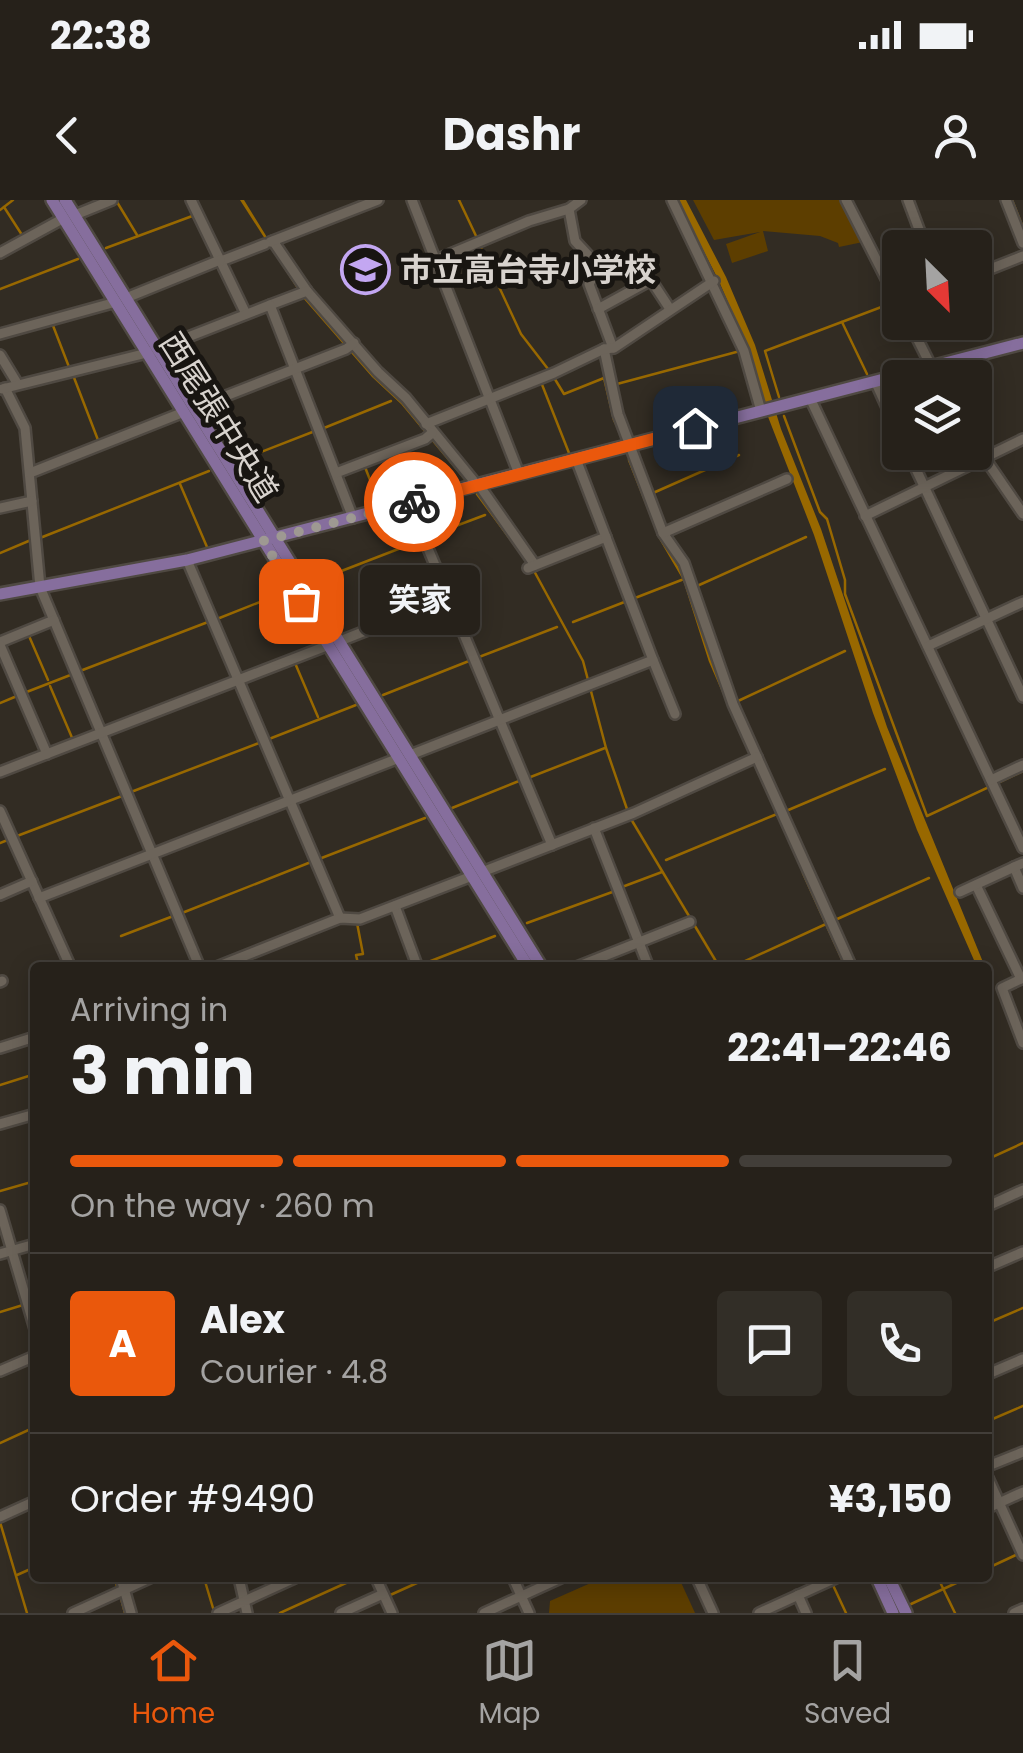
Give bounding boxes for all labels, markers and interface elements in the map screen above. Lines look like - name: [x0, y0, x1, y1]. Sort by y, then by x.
- text: 22:38: [50, 9, 152, 62]
- text: Dashr: [443, 103, 580, 166]
- icon: back: [40, 108, 95, 163]
- icon: person: [928, 108, 983, 163]
- north arrow: [882, 230, 992, 340]
- map controls: [882, 230, 992, 470]
- school or university icon: 市立高台寺小学校: [339, 243, 391, 295]
- place label: 市立高台寺小学校: [400, 247, 656, 292]
- street label: 西尾張中央道: [149, 324, 289, 510]
- button: layers: [882, 360, 992, 470]
- pin: [653, 386, 738, 471]
- icon: home: [668, 401, 723, 456]
- courier: [364, 452, 464, 552]
- icon: bike: [387, 475, 442, 530]
- pin: [259, 559, 344, 644]
- callout: 笑家: [361, 566, 481, 636]
- icon: bag: [274, 574, 329, 629]
- text: 笑家: [388, 577, 452, 622]
- text: Arriving in: [70, 987, 228, 1032]
- text: 22:41–22:46: [727, 1021, 952, 1074]
- text: 3 min: [70, 1026, 255, 1117]
- text: On the way · 260 m: [70, 1183, 375, 1228]
- button: chat: [717, 1291, 822, 1396]
- button: phone: [847, 1291, 952, 1396]
- text: Alex: [200, 1293, 285, 1346]
- text: A: [108, 1317, 137, 1370]
- text: Courier · 4.8: [200, 1349, 388, 1394]
- text: Order #9490: [70, 1472, 315, 1525]
- text: ¥3,150: [829, 1472, 952, 1525]
- tab: Home: [132, 1633, 215, 1735]
- tab: Map: [479, 1633, 541, 1735]
- tab: Saved: [804, 1633, 891, 1735]

